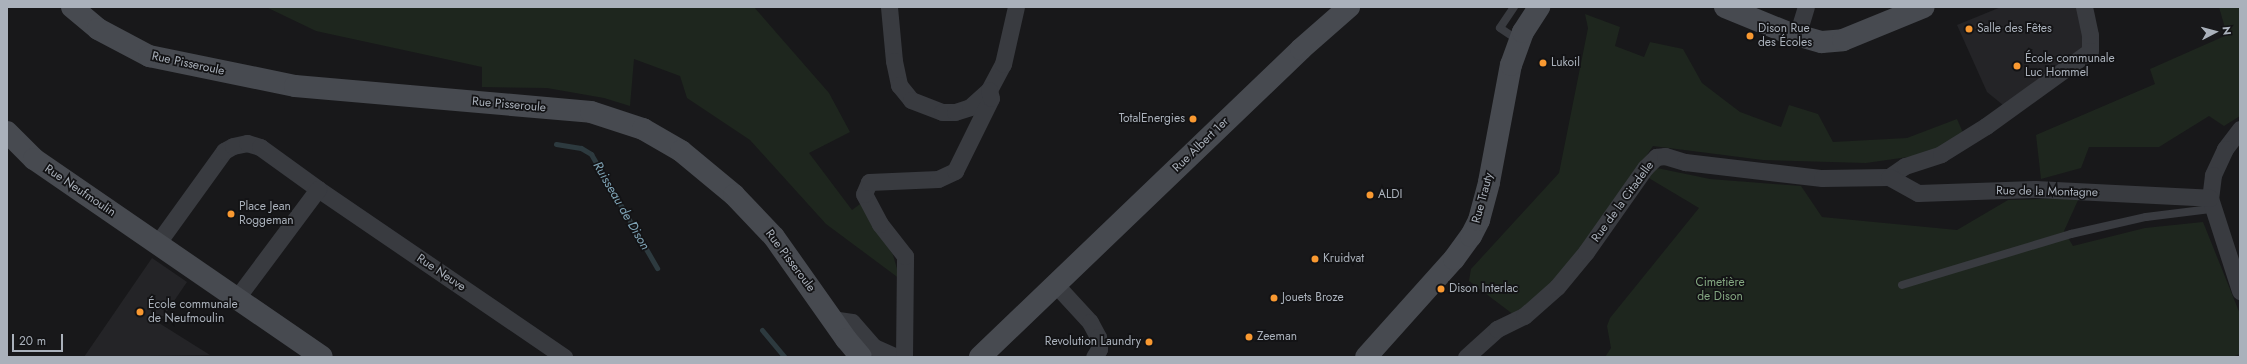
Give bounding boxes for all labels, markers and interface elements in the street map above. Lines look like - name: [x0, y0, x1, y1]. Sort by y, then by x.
- north arrow: [2195, 12, 2235, 52]
- place label: Dison Rue des Écoles: [1758, 22, 1812, 50]
- place label: Salle des Fêtes: [1977, 22, 2052, 36]
- marker: Salle des Fêtes: [1964, 24, 1974, 34]
- text: N: [2219, 26, 2235, 36]
- marker: Dison Rue des Écoles: [1745, 31, 1755, 41]
- street label: Rue Pisseroule: [150, 49, 226, 79]
- place label: École communale Luc Hommel: [2025, 52, 2115, 80]
- place label: Lukoil: [1551, 56, 1580, 70]
- marker: Lukoil: [1538, 58, 1548, 68]
- marker: École communale Luc Hommel: [2012, 61, 2022, 71]
- street label: Rue Pisseroule: [471, 95, 547, 115]
- place label: TotalEnergies: [1119, 112, 1185, 126]
- marker: TotalEnergies: [1188, 114, 1198, 124]
- street label: Rue Albert 1er: [1170, 115, 1232, 175]
- water label: Ruisseau de Dison: [589, 159, 653, 253]
- street label: Rue de la Citadelle: [1589, 159, 1657, 245]
- street label: Rue Neufmoulin: [42, 162, 118, 220]
- street label: Rue Trauty: [1469, 171, 1497, 225]
- street label: Rue de la Montagne: [1996, 184, 2098, 200]
- place label: ALDI: [1378, 188, 1402, 202]
- marker: ALDI: [1365, 190, 1375, 200]
- place label: Place Jean Roggeman: [239, 200, 294, 228]
- marker: Place Jean Roggeman: [226, 209, 236, 219]
- street label: Rue Pisseroule: [762, 227, 818, 295]
- street label: Rue Neuve: [414, 251, 468, 295]
- place label: Kruidvat: [1323, 252, 1364, 266]
- marker: Kruidvat: [1310, 254, 1320, 264]
- park label: Cimetière de Dison: [1695, 276, 1745, 304]
- place label: Dison Interlac: [1449, 282, 1518, 296]
- marker: Dison Interlac: [1436, 284, 1446, 294]
- place label: Jouets Broze: [1282, 291, 1344, 305]
- marker: Jouets Broze: [1269, 293, 1279, 303]
- place label: École communale de Neufmoulin: [148, 298, 238, 326]
- marker: École communale de Neufmoulin: [135, 307, 145, 317]
- scale bar: [14, 326, 65, 352]
- place label: Zeeman: [1257, 330, 1297, 344]
- text: 20 m: [19, 332, 46, 350]
- marker: Zeeman: [1244, 332, 1254, 342]
- place label: Revolution Laundry: [1045, 335, 1141, 349]
- marker: Revolution Laundry: [1144, 337, 1154, 347]

